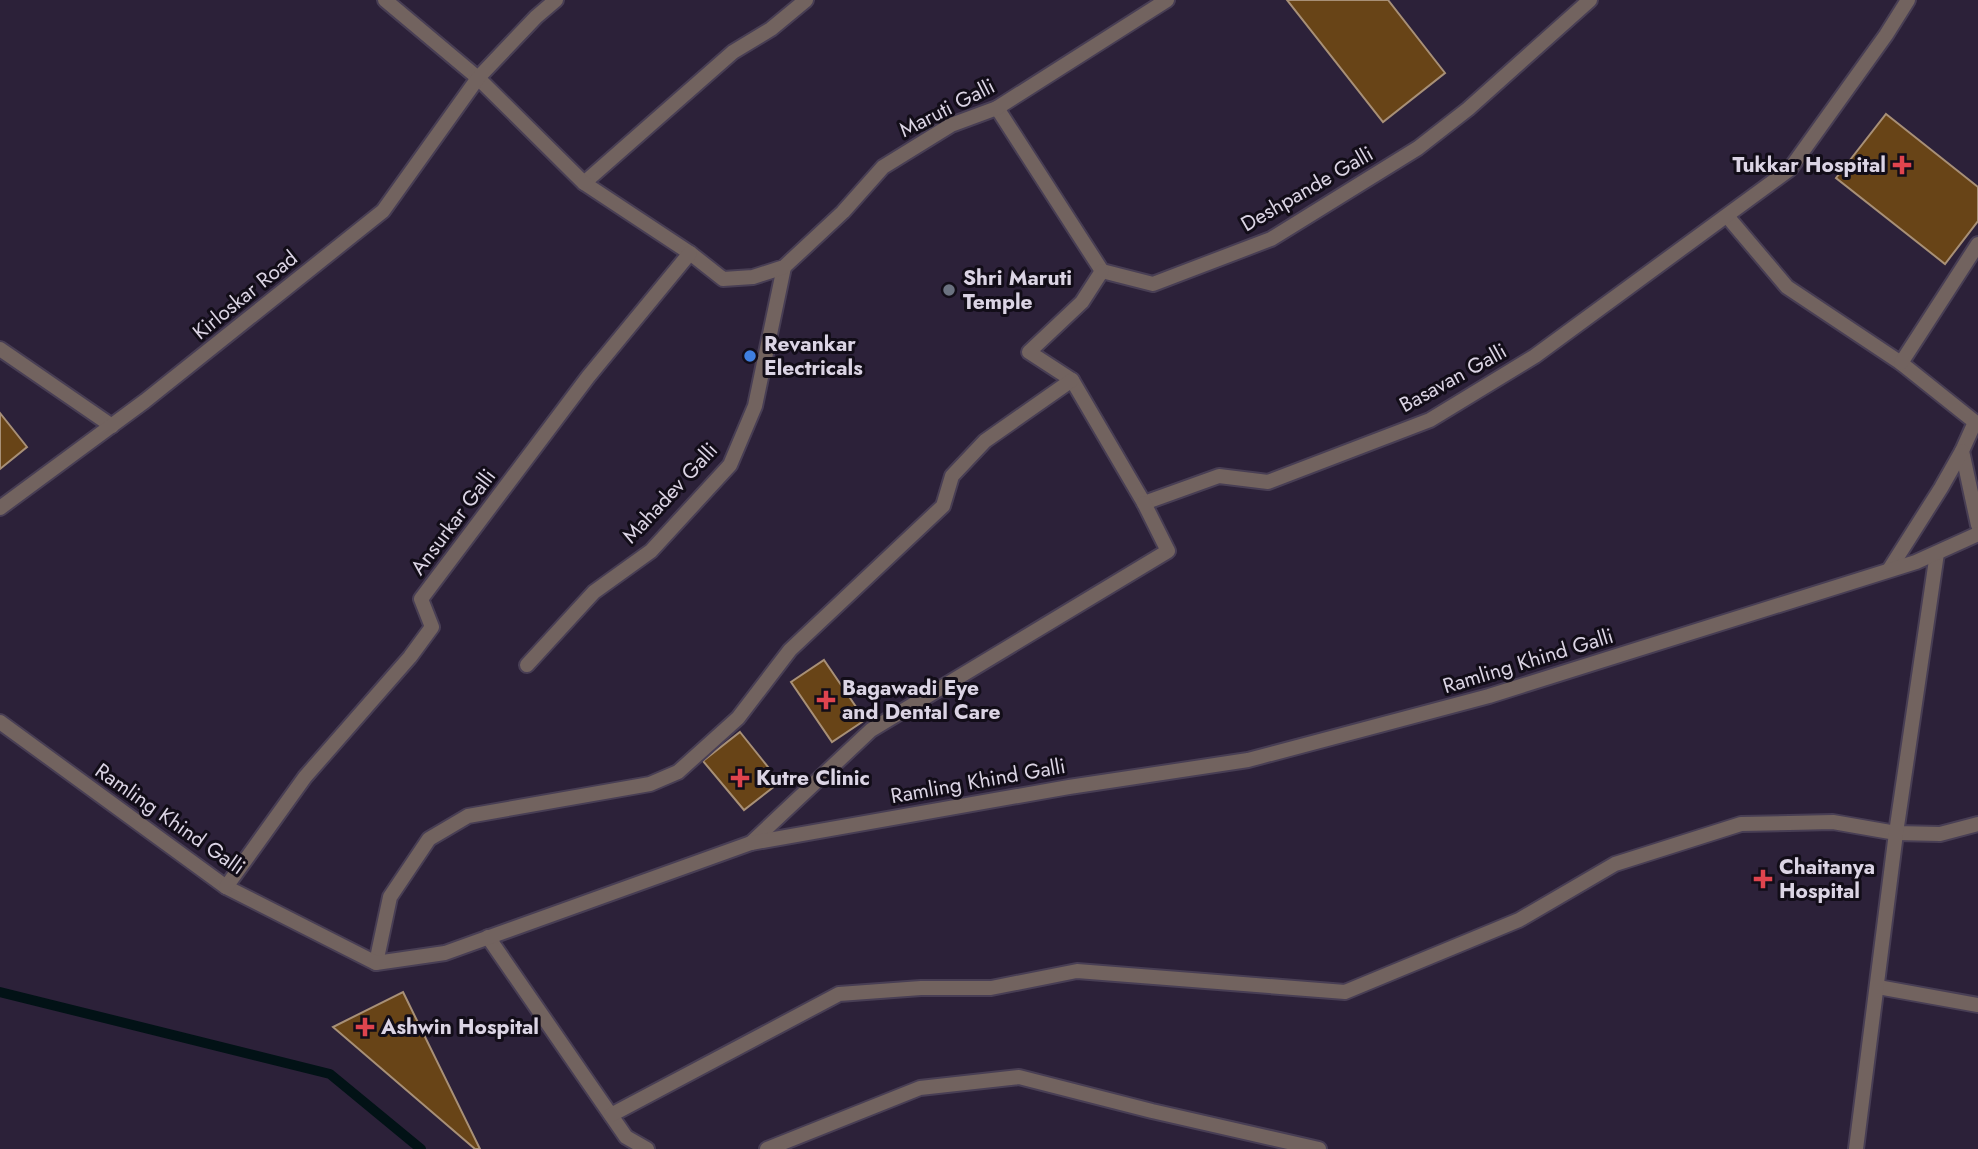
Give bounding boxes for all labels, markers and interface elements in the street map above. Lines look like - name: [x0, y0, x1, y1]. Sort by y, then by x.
- street label: Maruti Galli: [894, 71, 1000, 145]
- street label: Deshpande Galli: [1235, 139, 1379, 239]
- place label: Tukkar Hospital: [1732, 150, 1886, 180]
- marker: Tukkar Hospital: [1892, 155, 1912, 175]
- street label: Kirloskar Road: [186, 243, 304, 347]
- place label: Shri Maruti Temple: [963, 263, 1072, 317]
- marker: Shri Maruti Temple: [941, 282, 957, 298]
- place label: Revankar Electricals: [764, 329, 863, 383]
- street label: Basavan Galli: [1394, 336, 1512, 420]
- marker: Revankar Electricals: [742, 348, 758, 364]
- street label: Mahadev Galli: [615, 436, 725, 550]
- street label: Ansurkar Galli: [403, 463, 503, 581]
- street label: Ramling Khind Galli: [1439, 621, 1617, 701]
- place label: Bagawadi Eye and Dental Care: [842, 673, 1001, 727]
- marker: Bagawadi Eye and Dental Care: [816, 690, 836, 710]
- street label: Ramling Khind Galli: [888, 751, 1068, 811]
- street label: Ramling Khind Galli: [89, 756, 251, 882]
- place label: Kutre Clinic: [756, 763, 870, 793]
- marker: Kutre Clinic: [730, 768, 750, 788]
- place label: Chaitanya Hospital: [1779, 852, 1875, 906]
- marker: Chaitanya Hospital: [1753, 869, 1773, 889]
- place label: Ashwin Hospital: [380, 1012, 539, 1042]
- marker: Ashwin Hospital: [355, 1017, 375, 1037]

